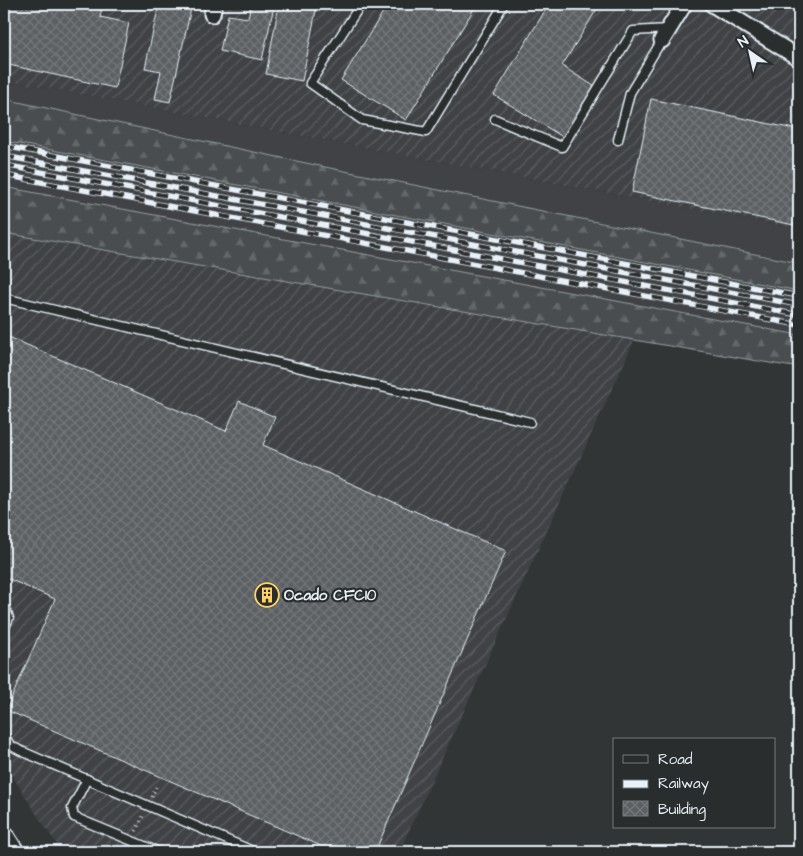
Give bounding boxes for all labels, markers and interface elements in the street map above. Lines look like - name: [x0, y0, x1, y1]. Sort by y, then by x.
- north arrow: [726, 28, 776, 78]
- text: N: [734, 31, 753, 53]
- building icon: Ocado CFC10: [254, 582, 280, 608]
- place label: Ocado CFC10: [284, 585, 377, 606]
- legend: [613, 738, 776, 828]
- text: Road: [658, 749, 693, 770]
- text: Railway: [658, 773, 709, 795]
- text: Building: [658, 799, 706, 821]

